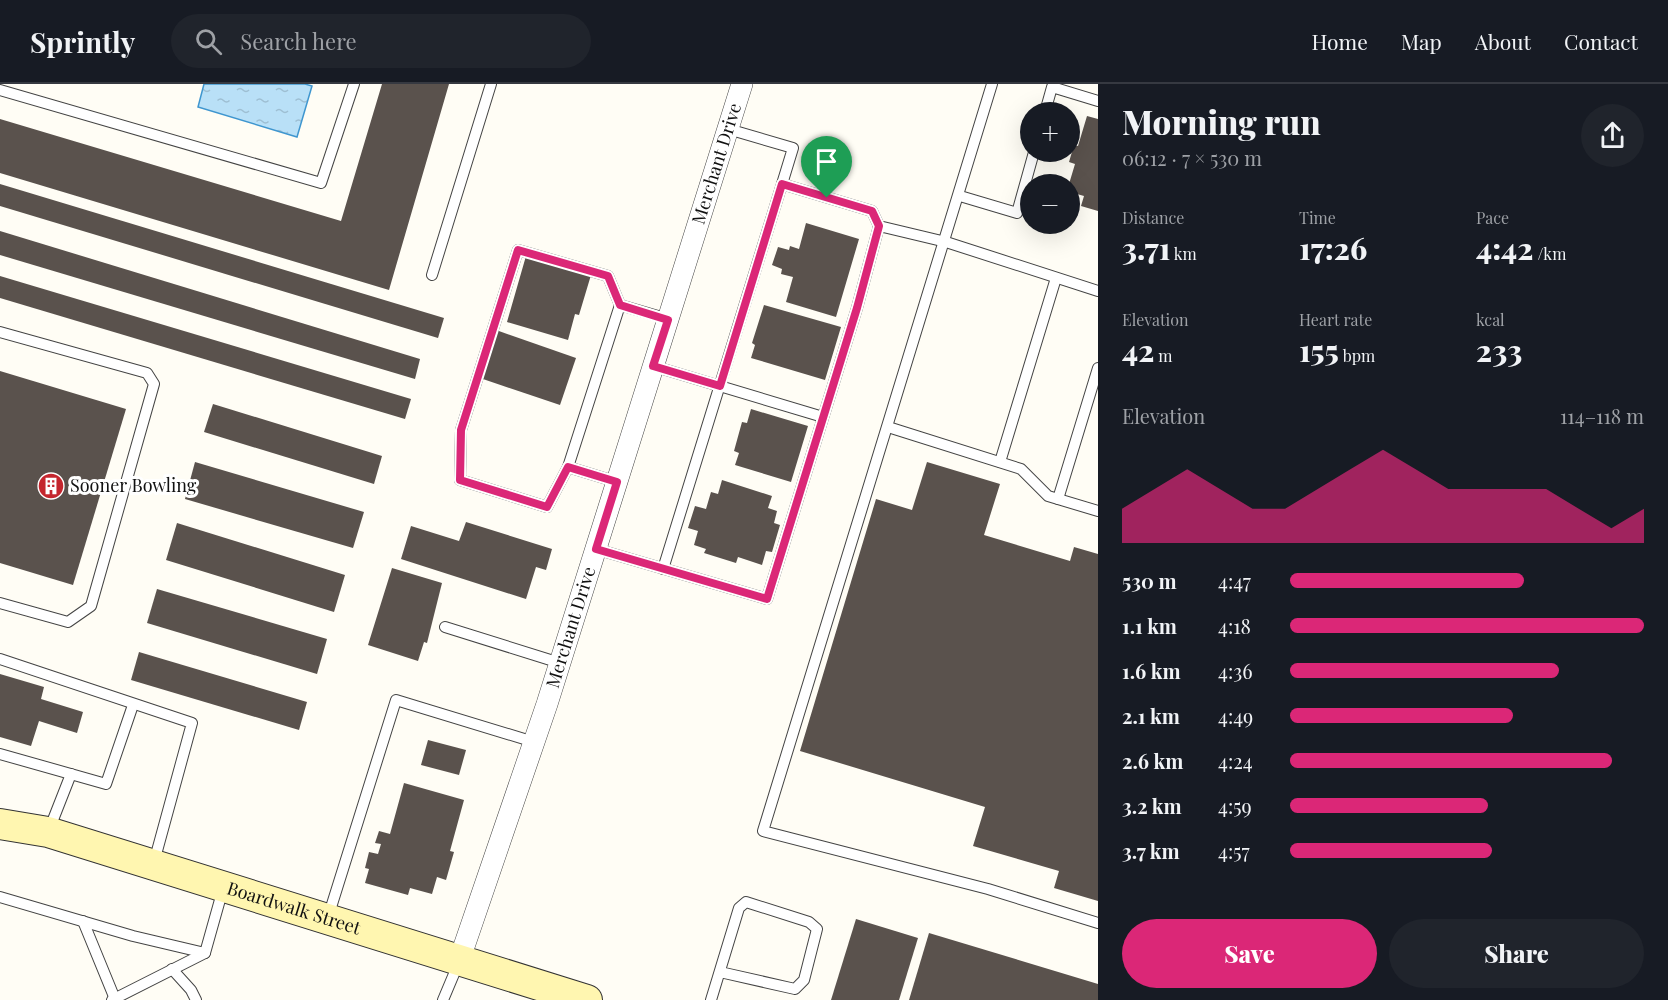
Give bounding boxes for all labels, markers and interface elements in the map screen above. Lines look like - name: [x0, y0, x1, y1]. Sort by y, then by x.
- search box: [171, 14, 591, 68]
- text: Sprintly: [30, 23, 135, 60]
- icon: search: [192, 25, 225, 58]
- text: Search here: [240, 26, 357, 56]
- text: Home: [1312, 27, 1368, 55]
- text: Map: [1401, 27, 1442, 55]
- text: About: [1475, 27, 1531, 55]
- text: Contact: [1564, 27, 1638, 55]
- text: Morning run: [1122, 99, 1321, 143]
- street label: Merchant Drive: [686, 100, 746, 227]
- map controls: [1020, 102, 1080, 234]
- button: +: [1020, 102, 1080, 162]
- button: share: [1581, 104, 1644, 167]
- pin: [801, 136, 852, 198]
- text: 06:12 · 7 × 530 m: [1122, 144, 1262, 171]
- icon: arrive: [810, 145, 843, 178]
- button: −: [1020, 174, 1080, 234]
- text: Distance: [1122, 207, 1184, 228]
- text: Time: [1299, 207, 1336, 228]
- text: Pace: [1476, 207, 1509, 228]
- text: 3.71: [1122, 228, 1170, 268]
- text: 17:26: [1299, 228, 1367, 268]
- text: 4:42: [1476, 228, 1533, 268]
- text: km: [1170, 243, 1197, 264]
- text: /km: [1533, 243, 1566, 264]
- text: Elevation: [1122, 309, 1189, 330]
- text: Heart rate: [1299, 309, 1372, 330]
- text: kcal: [1476, 309, 1505, 330]
- text: 42: [1122, 330, 1154, 370]
- text: 155: [1299, 330, 1339, 370]
- text: 233: [1476, 330, 1522, 370]
- text: m: [1154, 345, 1173, 366]
- text: bpm: [1339, 345, 1375, 366]
- text: Elevation: [1122, 402, 1205, 429]
- text: 114–118 m: [1560, 402, 1644, 429]
- building icon: Sooner Bowling: [36, 471, 66, 501]
- place label: Sooner Bowling: [70, 473, 197, 497]
- street label: Merchant Drive: [540, 563, 600, 691]
- text: 530 m: [1122, 567, 1177, 594]
- text: 4:47: [1218, 567, 1251, 594]
- text: 1.1 km: [1122, 612, 1177, 639]
- text: 4:18: [1218, 612, 1251, 639]
- text: 1.6 km: [1122, 657, 1181, 684]
- text: 4:36: [1218, 657, 1253, 684]
- text: 2.1 km: [1122, 702, 1180, 729]
- text: 4:49: [1218, 702, 1253, 729]
- text: 2.6 km: [1122, 747, 1183, 774]
- text: 4:24: [1218, 747, 1253, 774]
- text: 3.2 km: [1122, 792, 1182, 819]
- text: 4:59: [1218, 792, 1252, 819]
- text: 3.7 km: [1122, 837, 1180, 864]
- text: 4:57: [1218, 837, 1250, 864]
- street label: Boardwalk Street: [224, 876, 364, 940]
- button: Save: [1122, 919, 1377, 988]
- button: Share: [1389, 919, 1644, 988]

